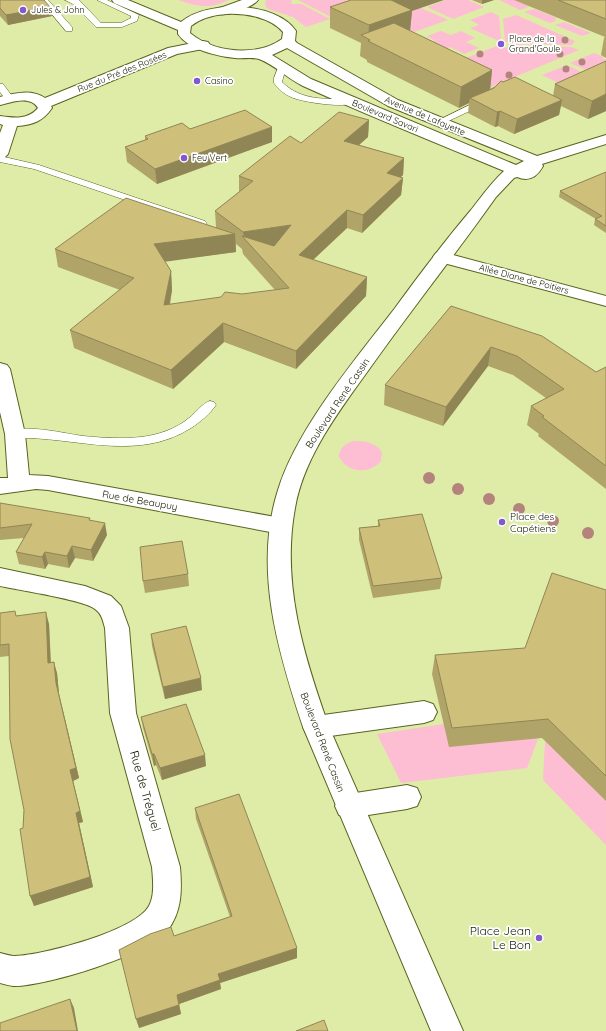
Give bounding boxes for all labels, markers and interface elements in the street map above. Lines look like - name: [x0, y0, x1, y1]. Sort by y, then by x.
- place label: Jules & John: [31, 4, 84, 15]
- marker: Jules & John: [18, 5, 28, 15]
- place label: Place de la Grand'Goule: [509, 33, 560, 54]
- marker: Place de la Grand'Goule: [496, 39, 506, 49]
- street label: Rue du Pré des Rosées: [76, 49, 168, 94]
- place label: Casino: [205, 75, 233, 86]
- marker: Casino: [192, 76, 202, 86]
- street label: Avenue de Lafayette: [383, 94, 467, 137]
- street label: Boulevard Savari: [350, 97, 420, 134]
- place label: Feu Vert: [192, 152, 227, 163]
- marker: Feu Vert: [179, 153, 189, 163]
- street label: Allée Diane de Poitiers: [478, 261, 570, 296]
- street label: Boulevard René Cassin: [302, 356, 372, 451]
- street label: Rue de Beaupuy: [101, 487, 179, 514]
- place label: Place des Capétiens: [510, 510, 556, 535]
- marker: Place des Capétiens: [497, 517, 507, 527]
- street label: Boulevard René Cassin: [297, 690, 348, 794]
- street label: Rue de Tréguel: [127, 749, 164, 833]
- place label: Place Jean Le Bon: [470, 923, 531, 952]
- marker: Place Jean Le Bon: [534, 933, 544, 943]

